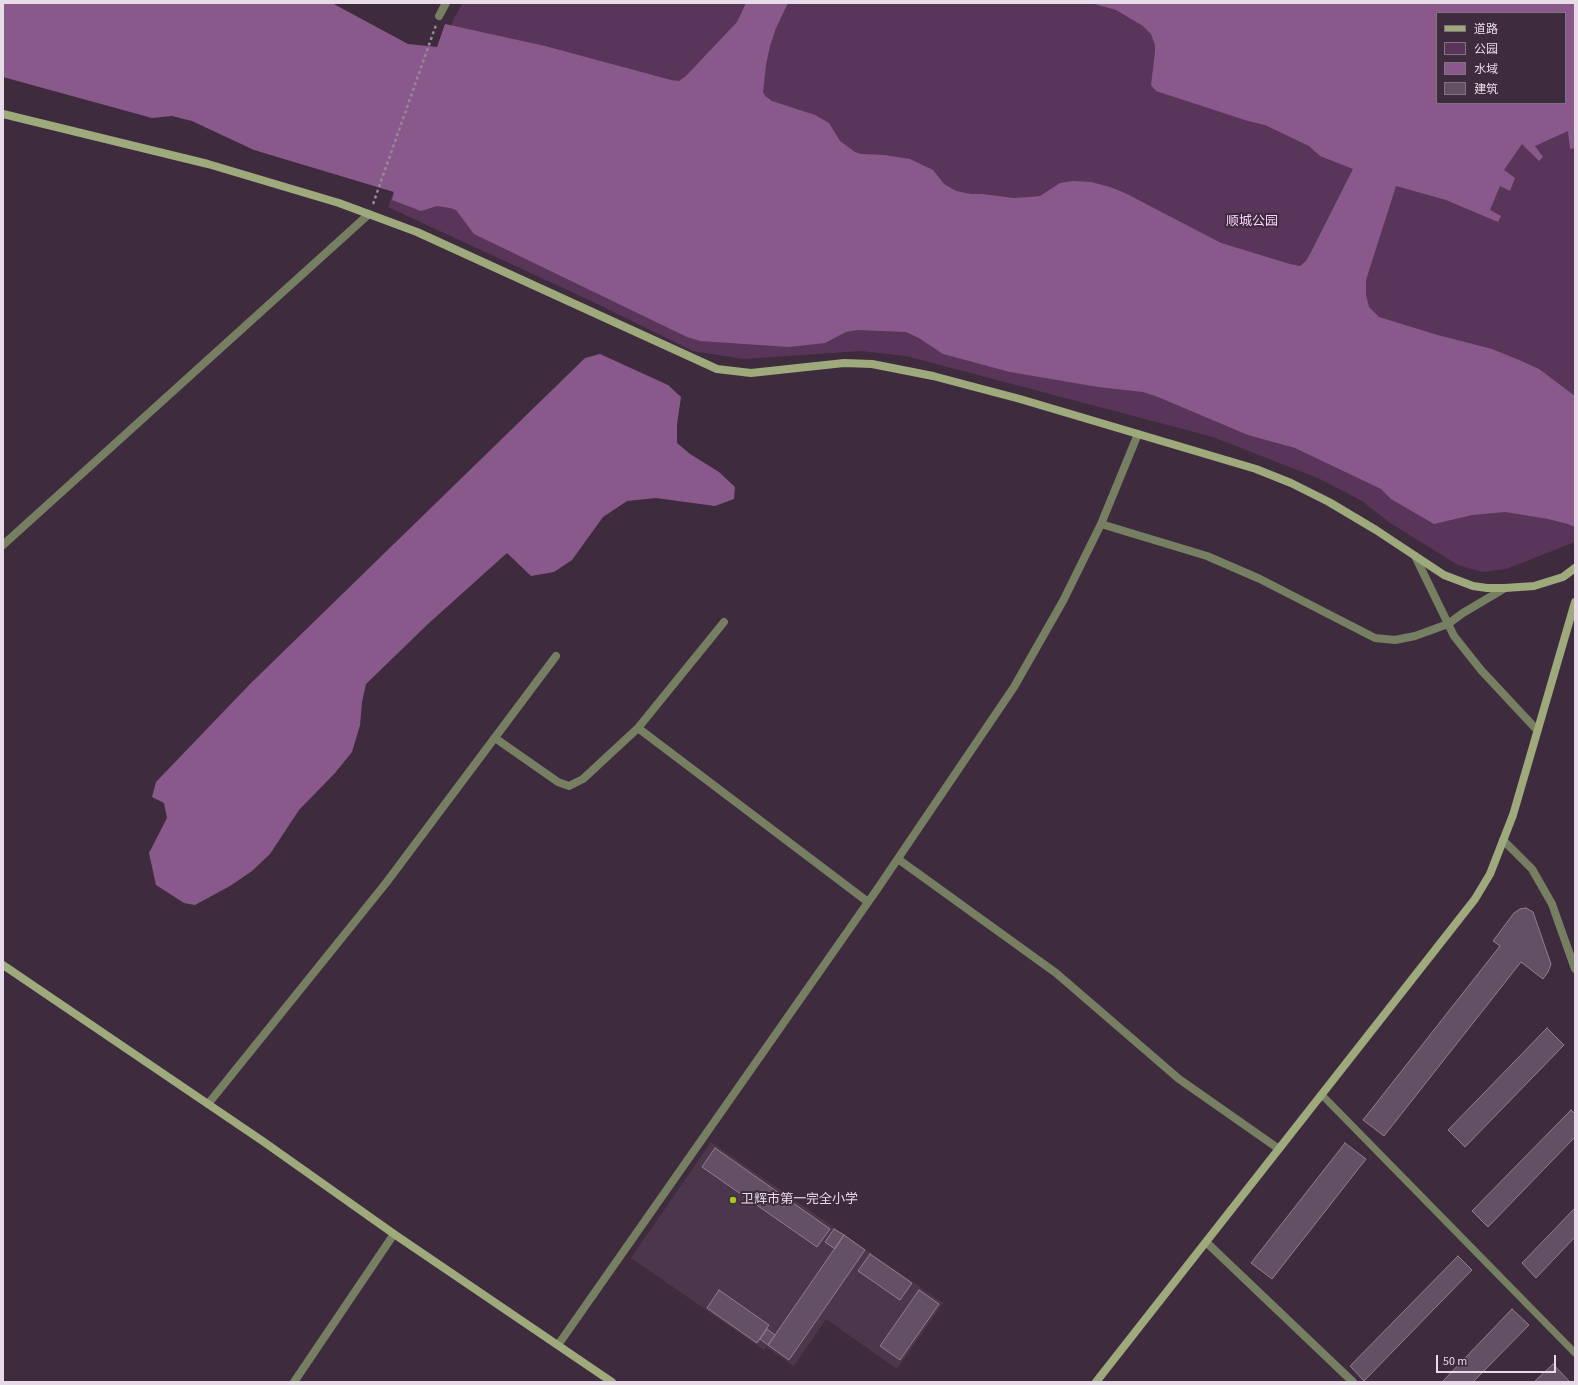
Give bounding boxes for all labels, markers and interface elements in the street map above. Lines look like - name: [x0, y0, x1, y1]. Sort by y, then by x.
- legend: [1436, 12, 1566, 104]
- text: 道路: [1474, 21, 1498, 38]
- text: 公园: [1474, 41, 1498, 58]
- text: 水域: [1474, 61, 1498, 78]
- text: 建筑: [1474, 81, 1498, 98]
- park label: 顺城公园: [1226, 214, 1278, 230]
- place label: 卫辉市第一完全小学: [741, 1192, 858, 1208]
- marker: 卫辉市第一完全小学: [728, 1195, 738, 1205]
- scale bar: [1438, 1347, 1558, 1373]
- text: 50 m: [1443, 1353, 1467, 1370]

